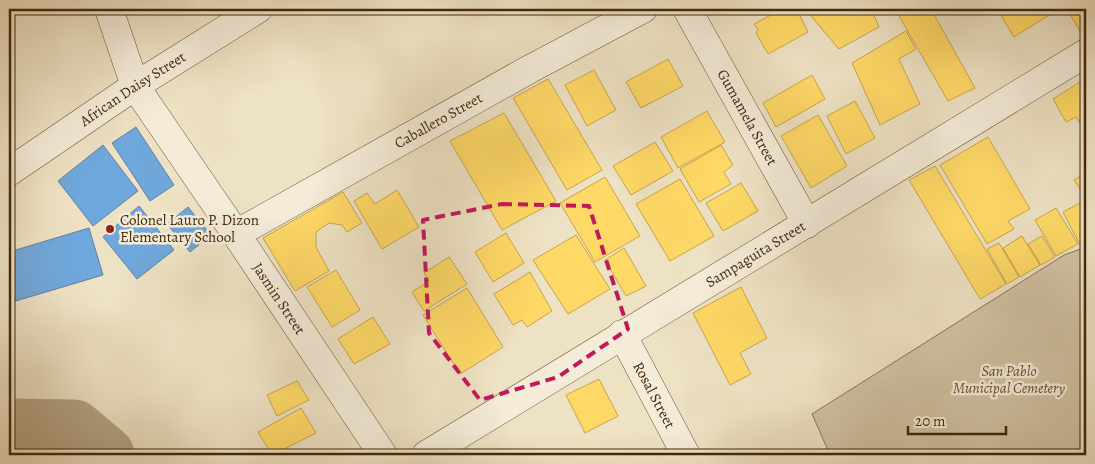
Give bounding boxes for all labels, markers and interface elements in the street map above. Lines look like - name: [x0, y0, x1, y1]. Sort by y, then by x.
- street label: African Daisy Street: [75, 47, 189, 131]
- street label: Gumamela Street: [713, 66, 782, 169]
- street label: Caballero Street: [391, 88, 486, 153]
- place label: Colonel Lauro P. Dizon Elementary School: [120, 210, 259, 247]
- street label: Sampaguita Street: [702, 216, 809, 292]
- marker: Colonel Lauro P. Dizon Elementary School: [104, 223, 116, 235]
- street label: Jasmin Street: [248, 259, 310, 338]
- street label: Rosal Street: [628, 358, 680, 432]
- park label: San Pablo Municipal Cemetery: [953, 361, 1065, 398]
- scale bar: [908, 404, 1005, 436]
- text: 20 m: [915, 411, 946, 431]

